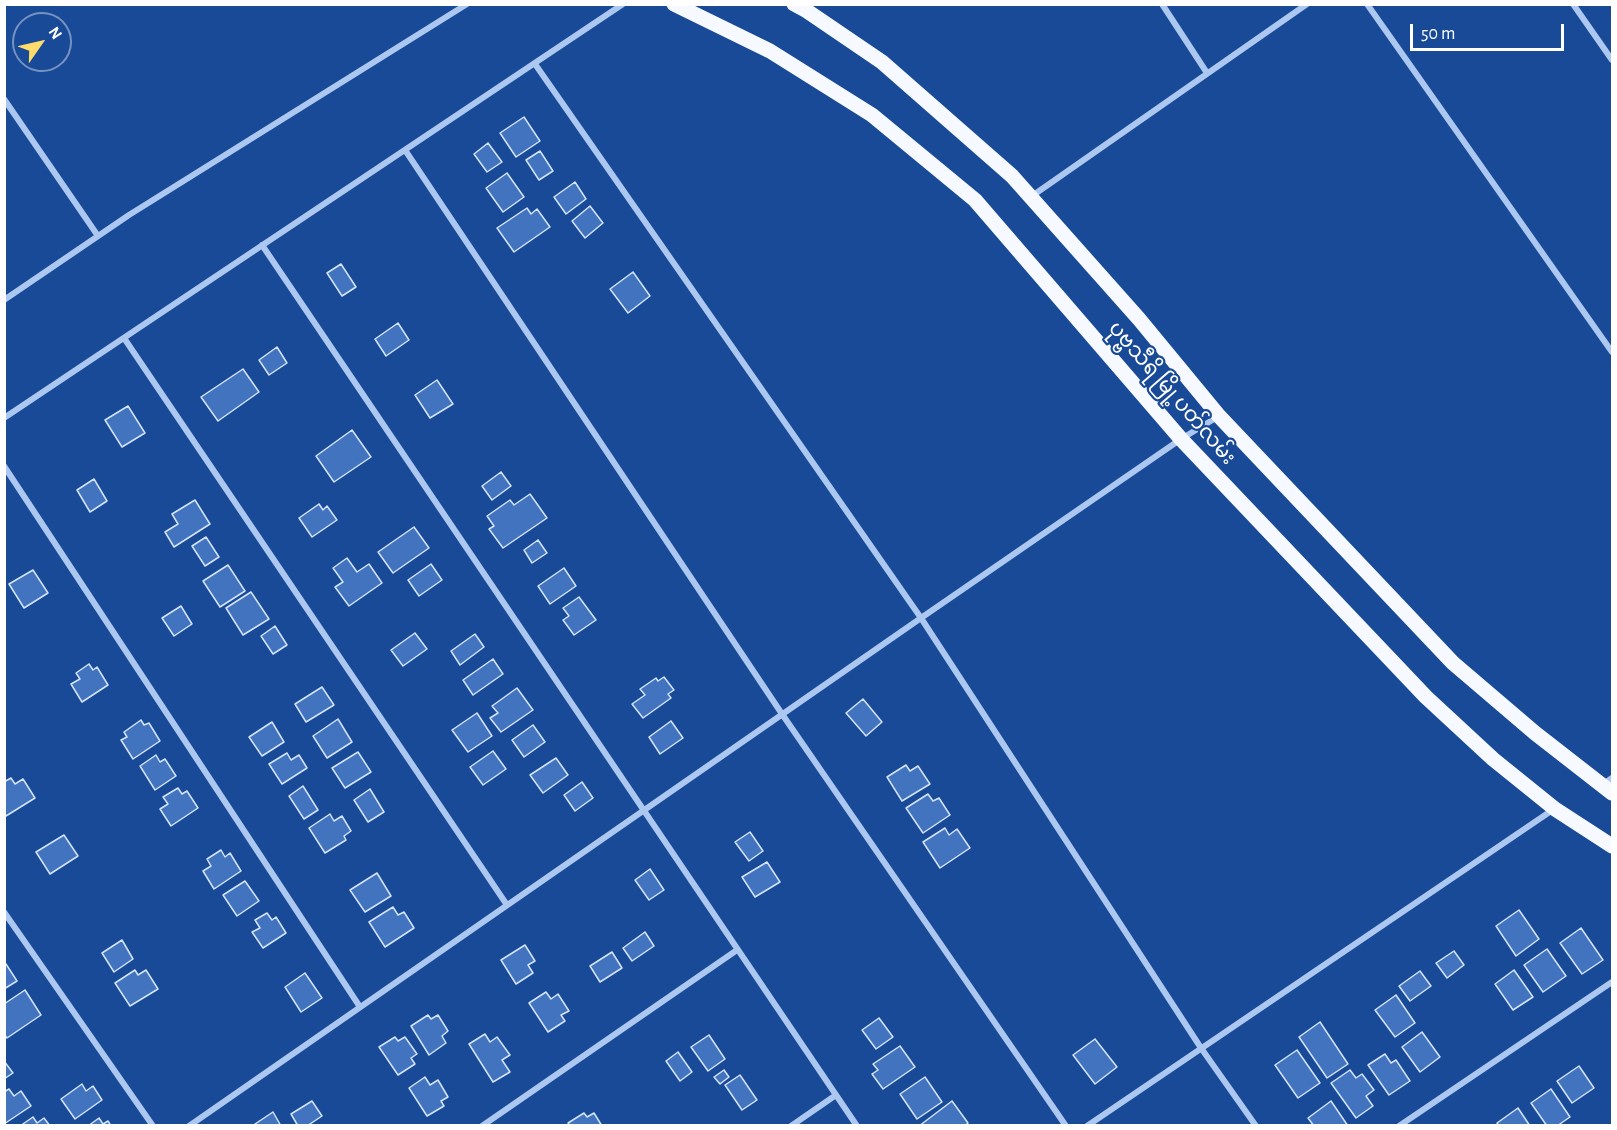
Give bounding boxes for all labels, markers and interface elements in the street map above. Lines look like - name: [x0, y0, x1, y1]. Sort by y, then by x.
- north arrow: [12, 12, 72, 72]
- scale bar: [1413, 12, 1568, 50]
- text: N: [46, 24, 65, 42]
- text: 50 m: [1421, 25, 1455, 43]
- street label: ပုဗ္ဗသီရိ မြို့ပတ်လမ်း: [1103, 316, 1241, 470]

